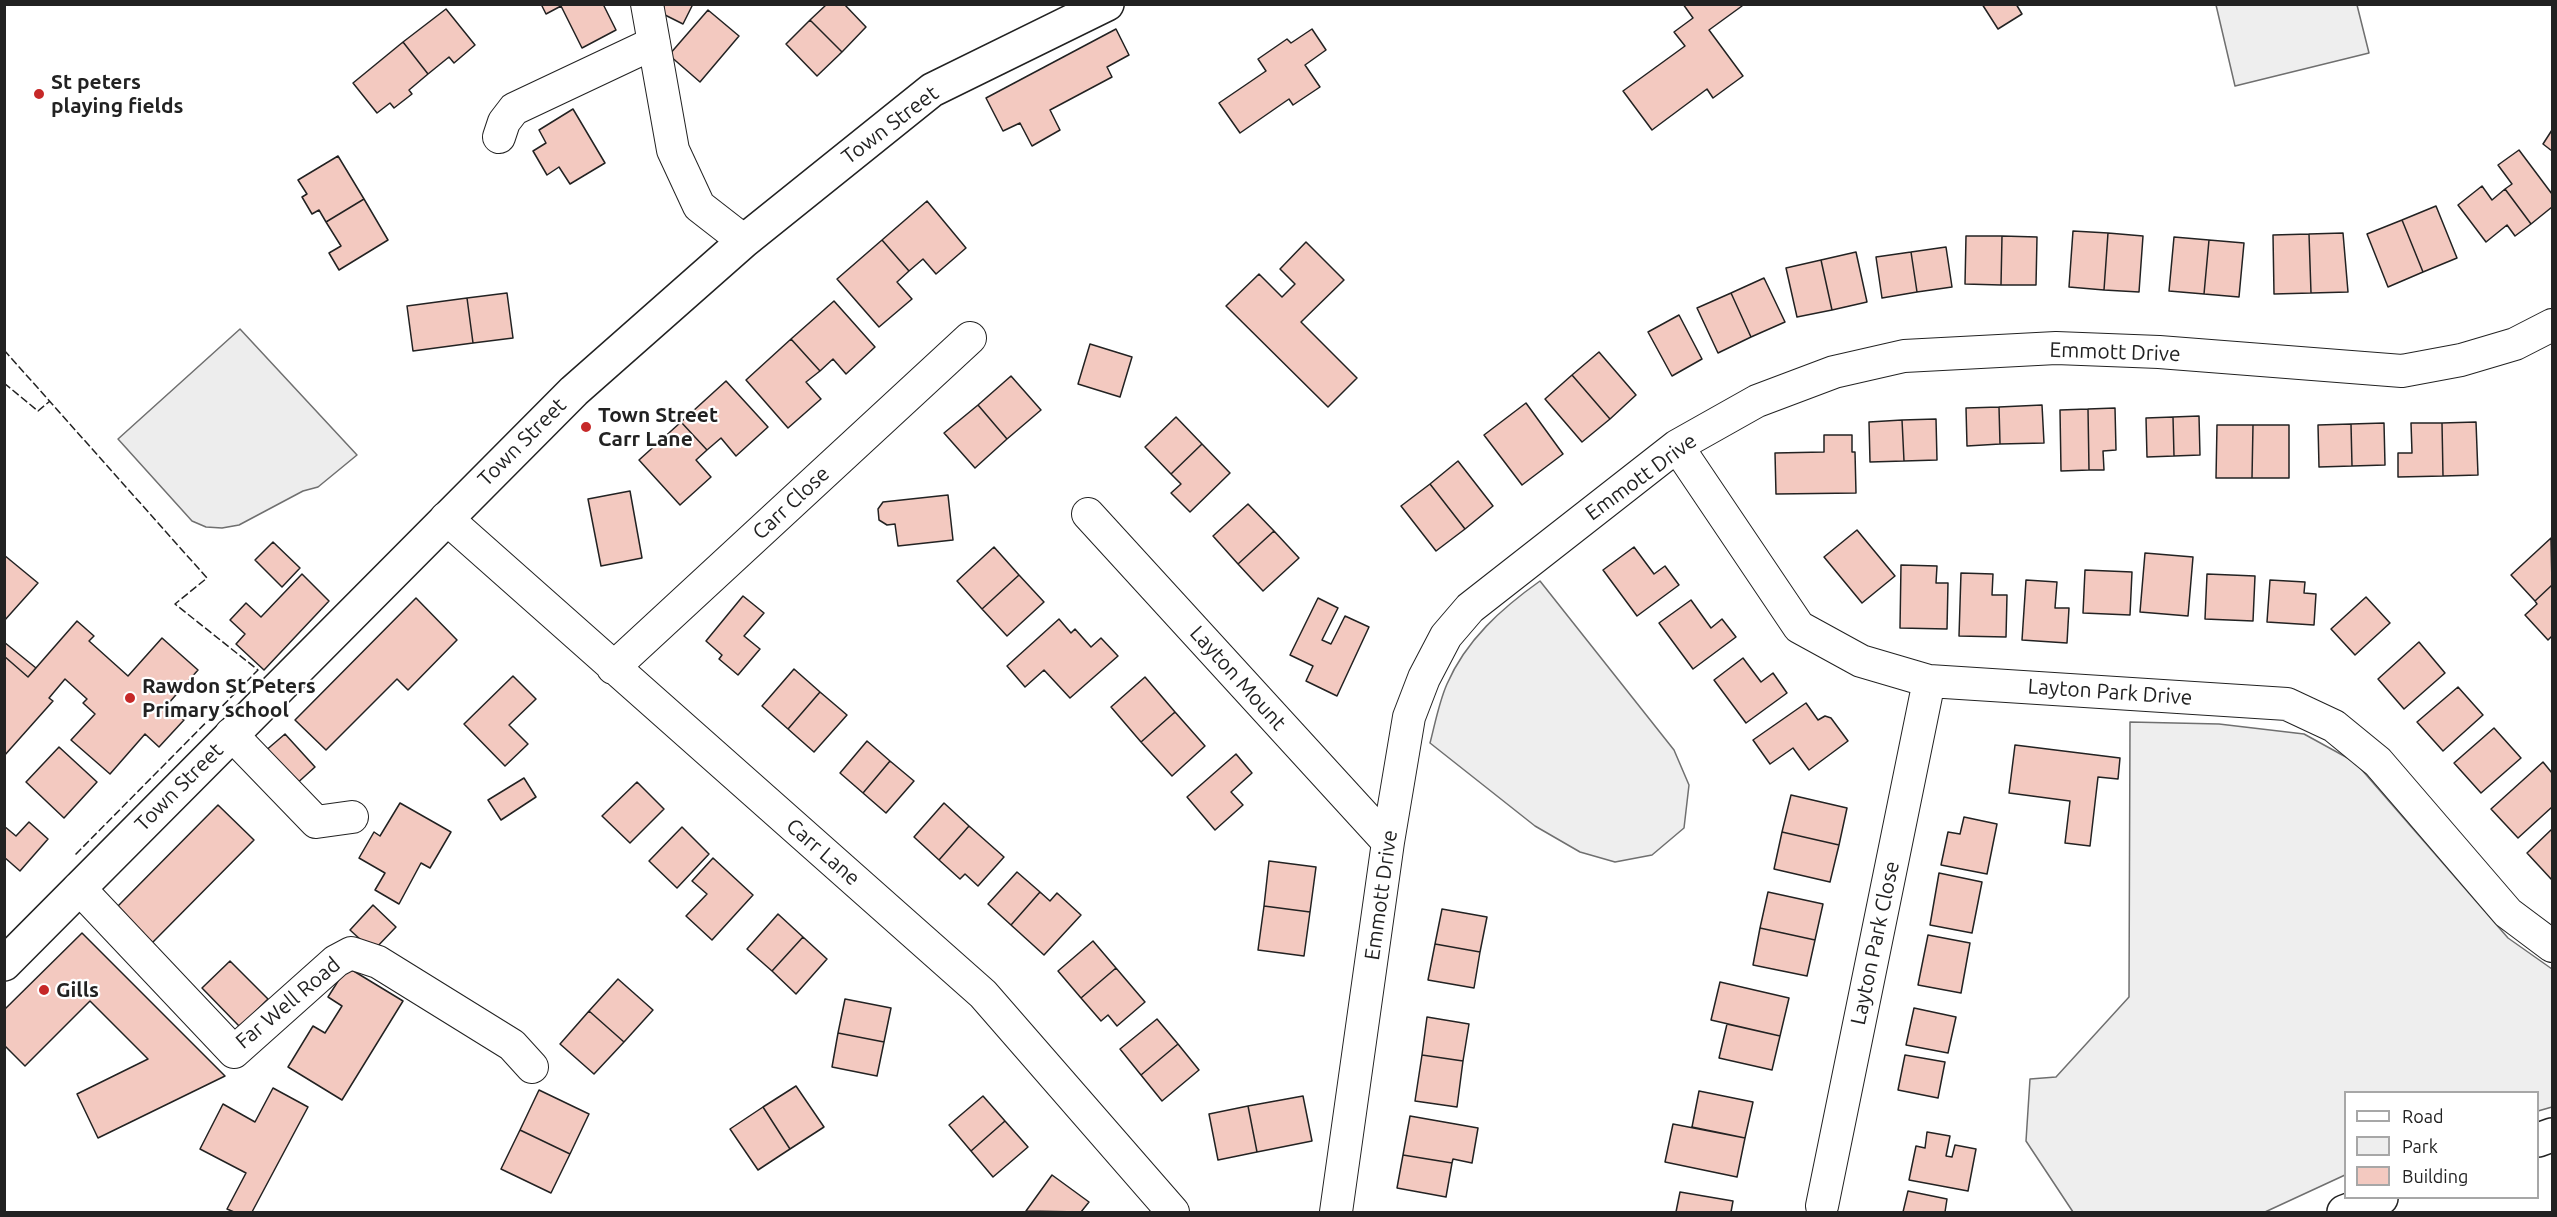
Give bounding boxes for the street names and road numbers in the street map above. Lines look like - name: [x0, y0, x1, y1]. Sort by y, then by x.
- street label: Town Street: [837, 80, 943, 170]
- street label: Emmott Drive: [2049, 337, 2181, 367]
- street label: Town Street: [473, 393, 571, 491]
- street label: Emmott Drive: [1580, 428, 1702, 526]
- street label: Carr Close: [747, 461, 835, 545]
- street label: Layton Mount: [1185, 621, 1291, 735]
- street label: Layton Park Drive: [2027, 674, 2193, 710]
- street label: Town Street: [130, 738, 228, 836]
- street label: Carr Lane: [781, 813, 865, 891]
- street label: Emmott Drive: [1359, 828, 1403, 962]
- street label: Layton Park Close: [1845, 859, 1905, 1027]
- street label: Far Well Road: [231, 952, 345, 1054]

